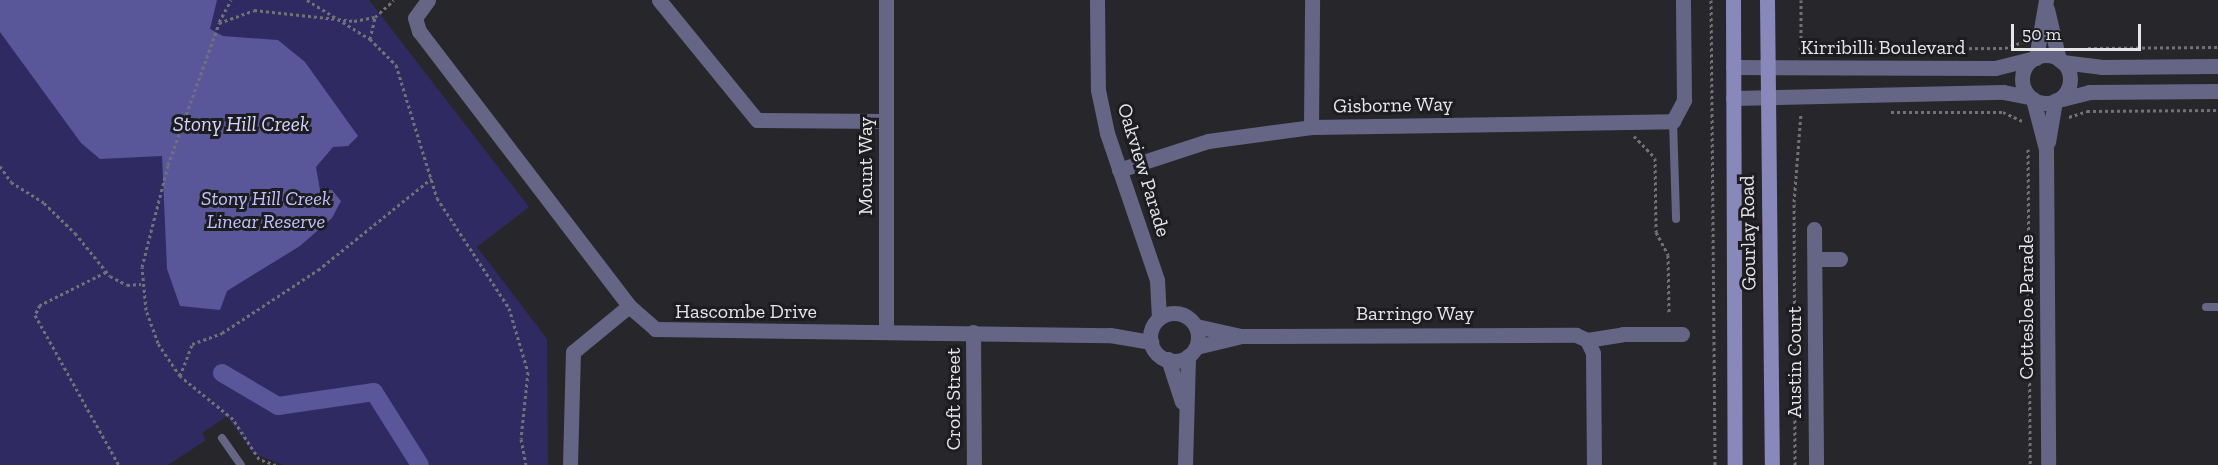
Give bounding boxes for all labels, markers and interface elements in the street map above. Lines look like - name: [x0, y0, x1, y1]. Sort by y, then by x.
- scale bar: [2014, 12, 2144, 50]
- text: 50 m: [2022, 23, 2061, 45]
- street label: Kirribilli Boulevard: [1800, 35, 1966, 59]
- street label: Gisborne Way: [1333, 92, 1453, 118]
- street label: Oakview Parade: [1112, 100, 1176, 240]
- water label: Stony Hill Creek: [173, 111, 309, 137]
- street label: Mount Way: [853, 116, 877, 216]
- street label: Gourlay Road: [1735, 175, 1761, 291]
- park label: Stony Hill Creek Linear Reserve: [201, 186, 331, 233]
- street label: Cottesloe Parade: [2014, 234, 2038, 380]
- street label: Hascombe Drive: [675, 299, 817, 323]
- street label: Barringo Way: [1356, 301, 1474, 325]
- street label: Austin Court: [1782, 306, 1806, 418]
- street label: Croft Street: [941, 348, 965, 450]

